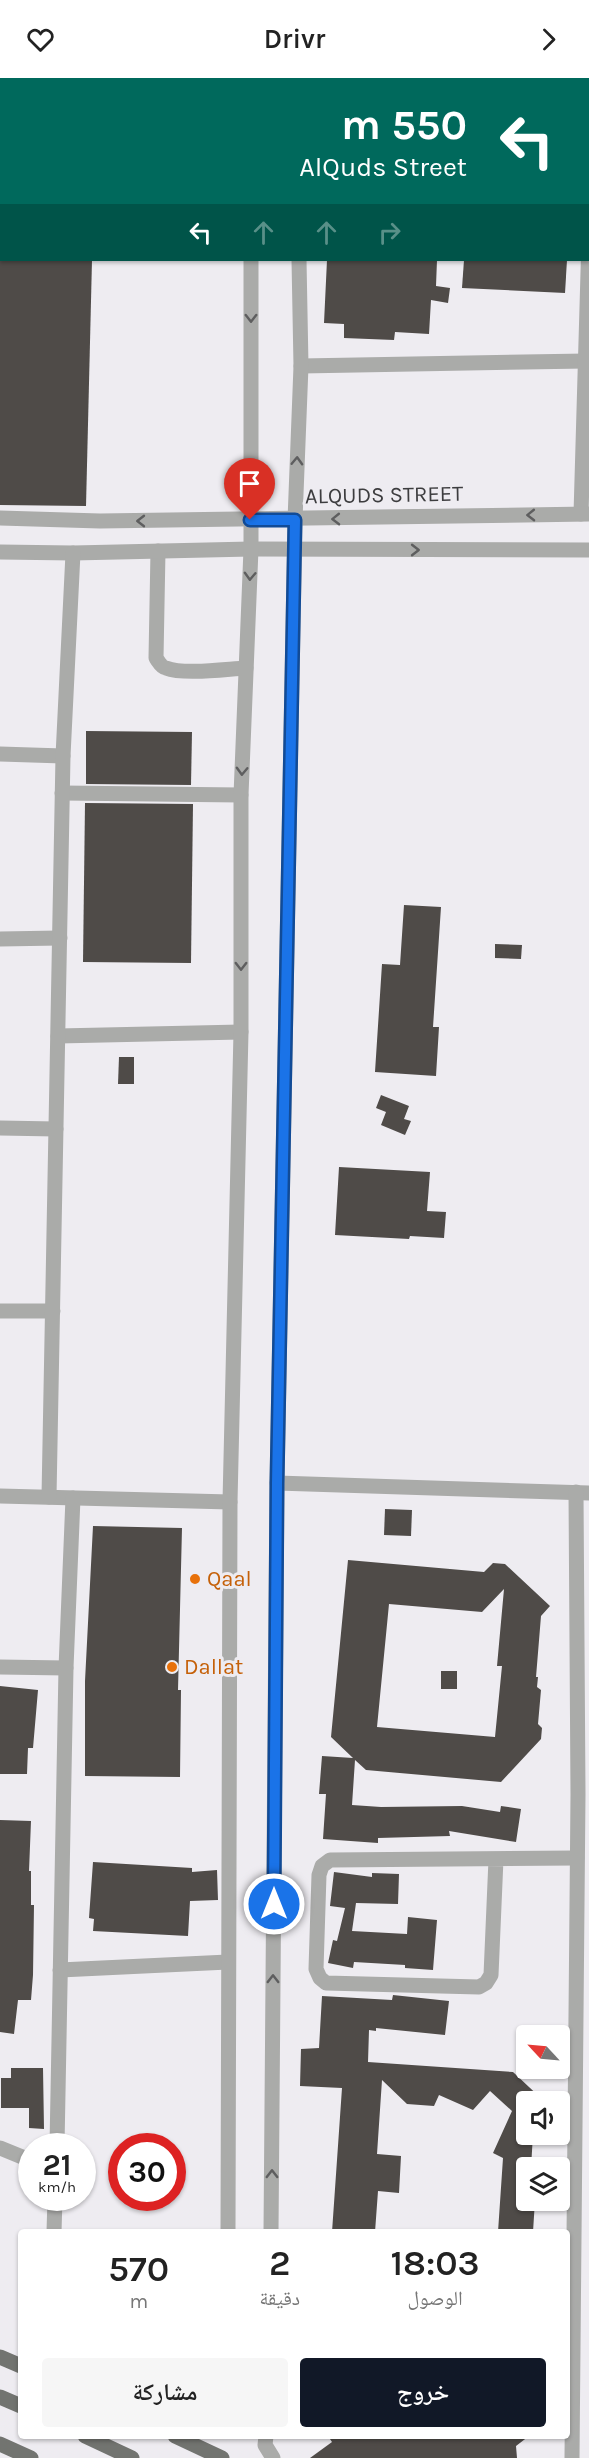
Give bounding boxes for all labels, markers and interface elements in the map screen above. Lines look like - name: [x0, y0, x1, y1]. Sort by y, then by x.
- icon: heart: [24, 23, 57, 56]
- text: Drivr: [264, 23, 325, 55]
- icon: forward: [532, 23, 565, 56]
- text: 550 m: [341, 100, 467, 150]
- icon: left: [488, 102, 566, 180]
- text: AlQuds Street: [299, 151, 467, 183]
- icon: left: [184, 216, 217, 249]
- icon: ahead: [247, 216, 280, 249]
- icon: ahead: [310, 216, 343, 249]
- icon: right: [373, 216, 406, 249]
- one-way arrow: [245, 313, 257, 322]
- one-way arrow: [291, 456, 304, 465]
- pin: [224, 458, 275, 520]
- icon: arrive: [233, 467, 266, 500]
- street label: ALQUDS STREET: [305, 481, 463, 509]
- one-way arrow: [526, 508, 535, 521]
- one-way arrow: [331, 513, 340, 525]
- one-way arrow: [136, 515, 145, 527]
- one-way arrow: [411, 544, 420, 556]
- one-way arrow: [244, 571, 257, 580]
- one-way arrow: [235, 766, 248, 775]
- one-way arrow: [235, 961, 247, 970]
- place label: Qaal: [207, 1566, 252, 1592]
- marker: Qaal: [188, 1572, 202, 1586]
- place label: Dallat: [184, 1654, 243, 1680]
- marker: Dallat: [165, 1660, 179, 1674]
- position arrow: [242, 1872, 306, 1936]
- one-way arrow: [267, 1974, 279, 1983]
- north arrow: [516, 2025, 570, 2079]
- map controls: [516, 2025, 570, 2211]
- button: sound: [516, 2091, 570, 2145]
- speed limit sign: 30: [108, 2133, 186, 2211]
- text: 21: [43, 2147, 71, 2183]
- button: layers: [516, 2157, 570, 2211]
- one-way arrow: [265, 2169, 278, 2178]
- text: km/h: [38, 2178, 76, 2196]
- text: 2: [269, 2242, 291, 2284]
- text: 18:03: [390, 2242, 480, 2284]
- text: 570: [108, 2248, 169, 2290]
- text: دقيقة: [259, 2287, 300, 2310]
- text: الوصول: [407, 2287, 463, 2310]
- text: m: [129, 2290, 148, 2313]
- button: مشاركة: [42, 2358, 288, 2427]
- button: خروج: [300, 2358, 546, 2427]

